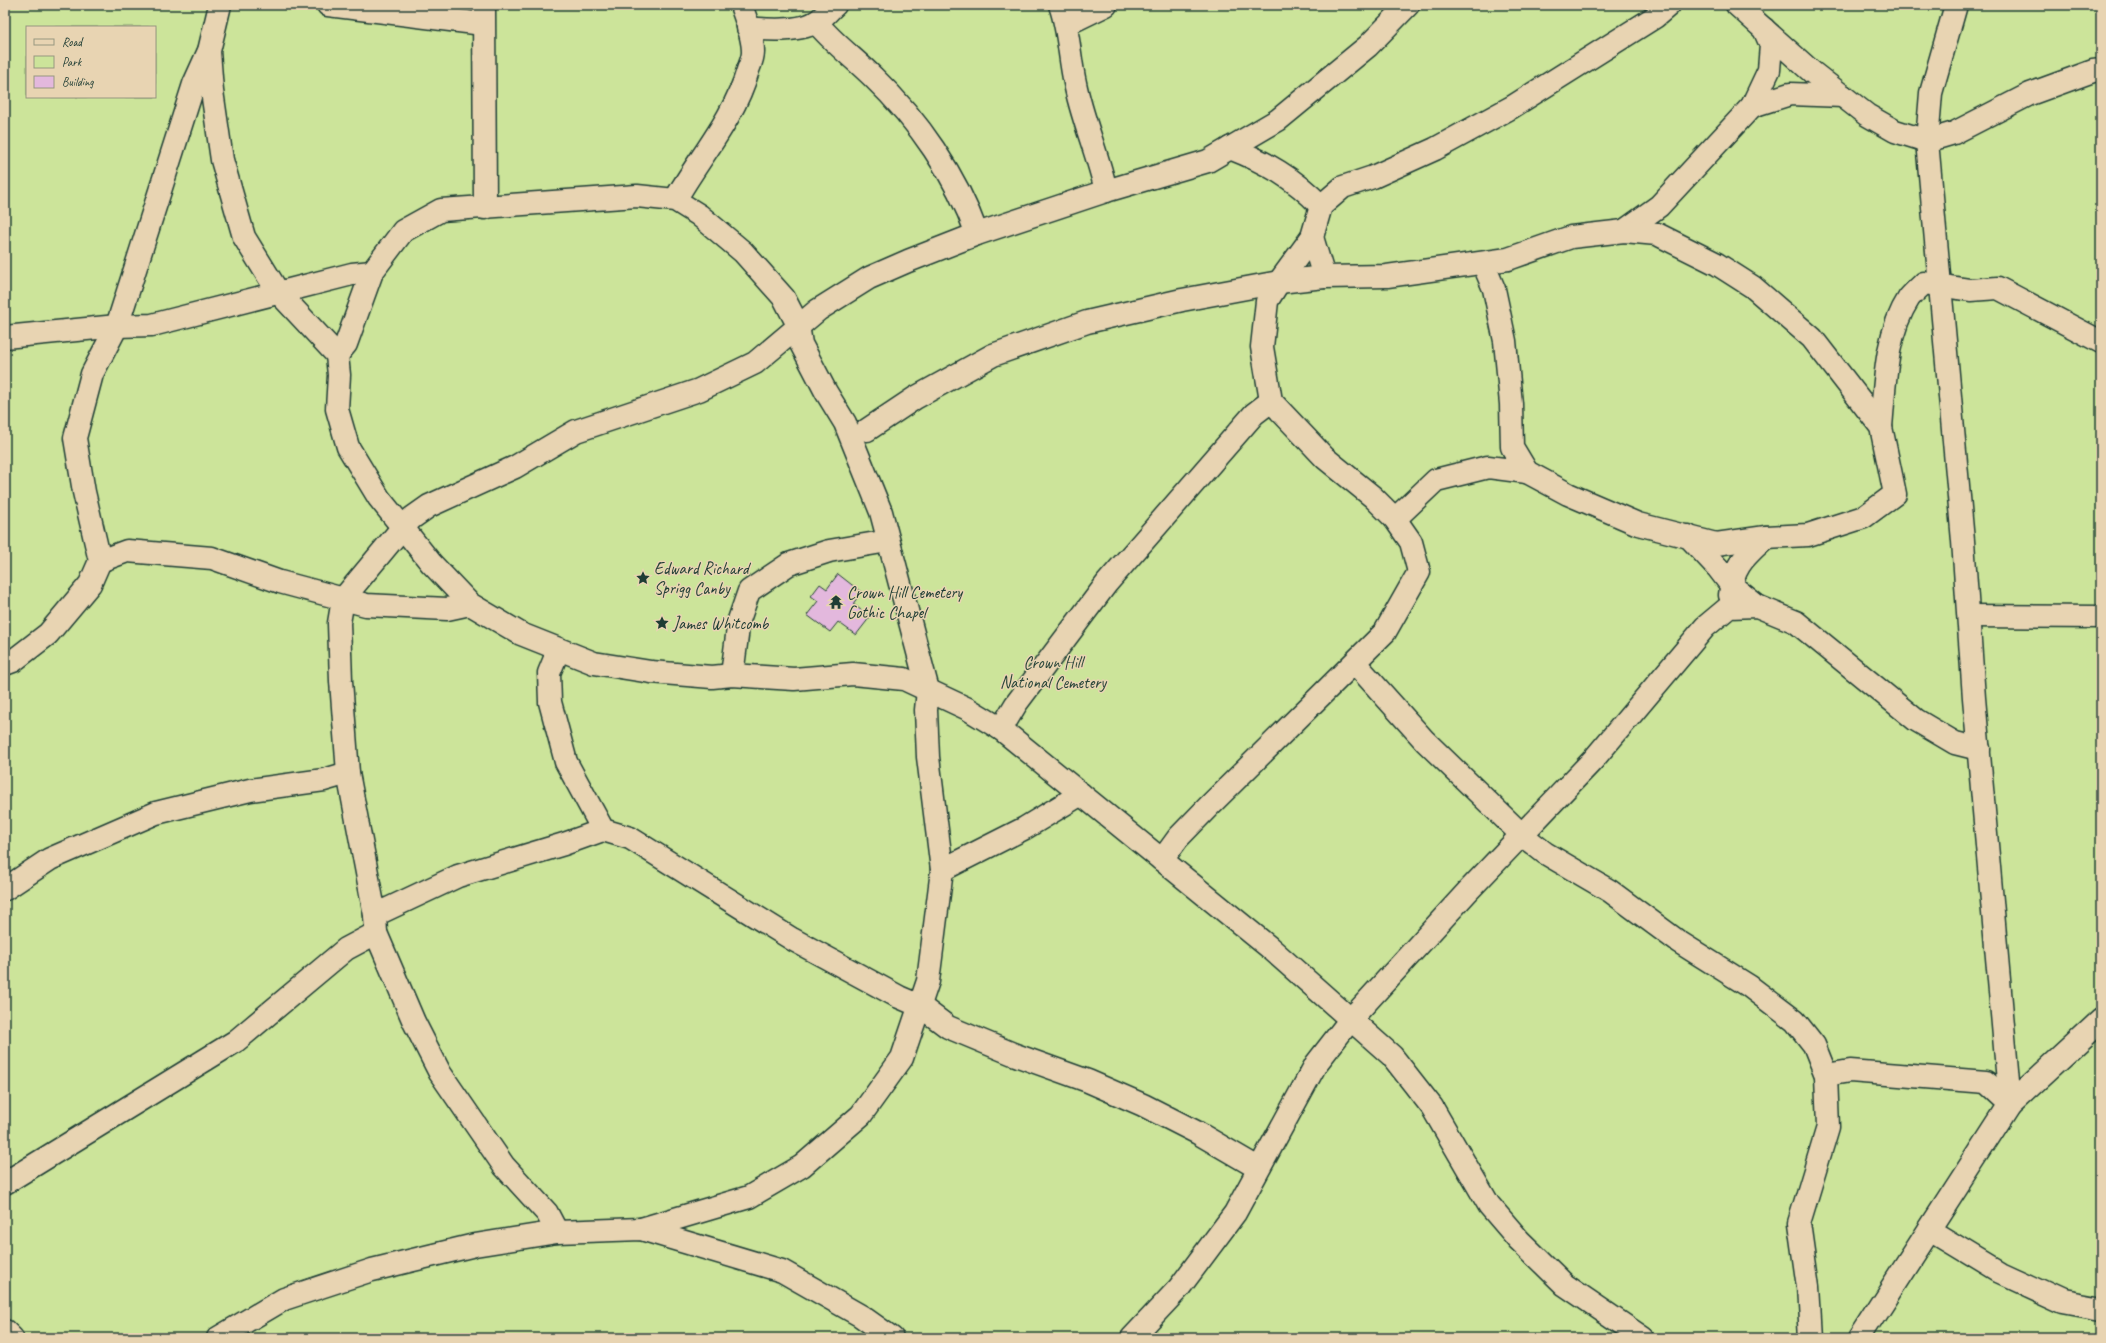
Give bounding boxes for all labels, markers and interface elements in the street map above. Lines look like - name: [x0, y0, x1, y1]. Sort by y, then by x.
- legend: [26, 26, 156, 98]
- text: Road: [62, 34, 84, 50]
- text: Park: [62, 54, 83, 70]
- text: Building: [62, 74, 94, 90]
- place label: Edward Richard Sprigg Canby: [654, 558, 752, 599]
- place icon: Edward Richard Sprigg Canby: [635, 570, 651, 586]
- place label: Crown Hill Cemetery Gothic Chapel: [847, 582, 963, 623]
- temple icon: Crown Hill Cemetery Gothic Chapel: [828, 594, 844, 610]
- place label: James Whitcomb: [672, 613, 770, 634]
- place icon: James Whitcomb: [654, 615, 670, 631]
- park label: Crown Hill National Cemetery: [1000, 652, 1107, 693]

